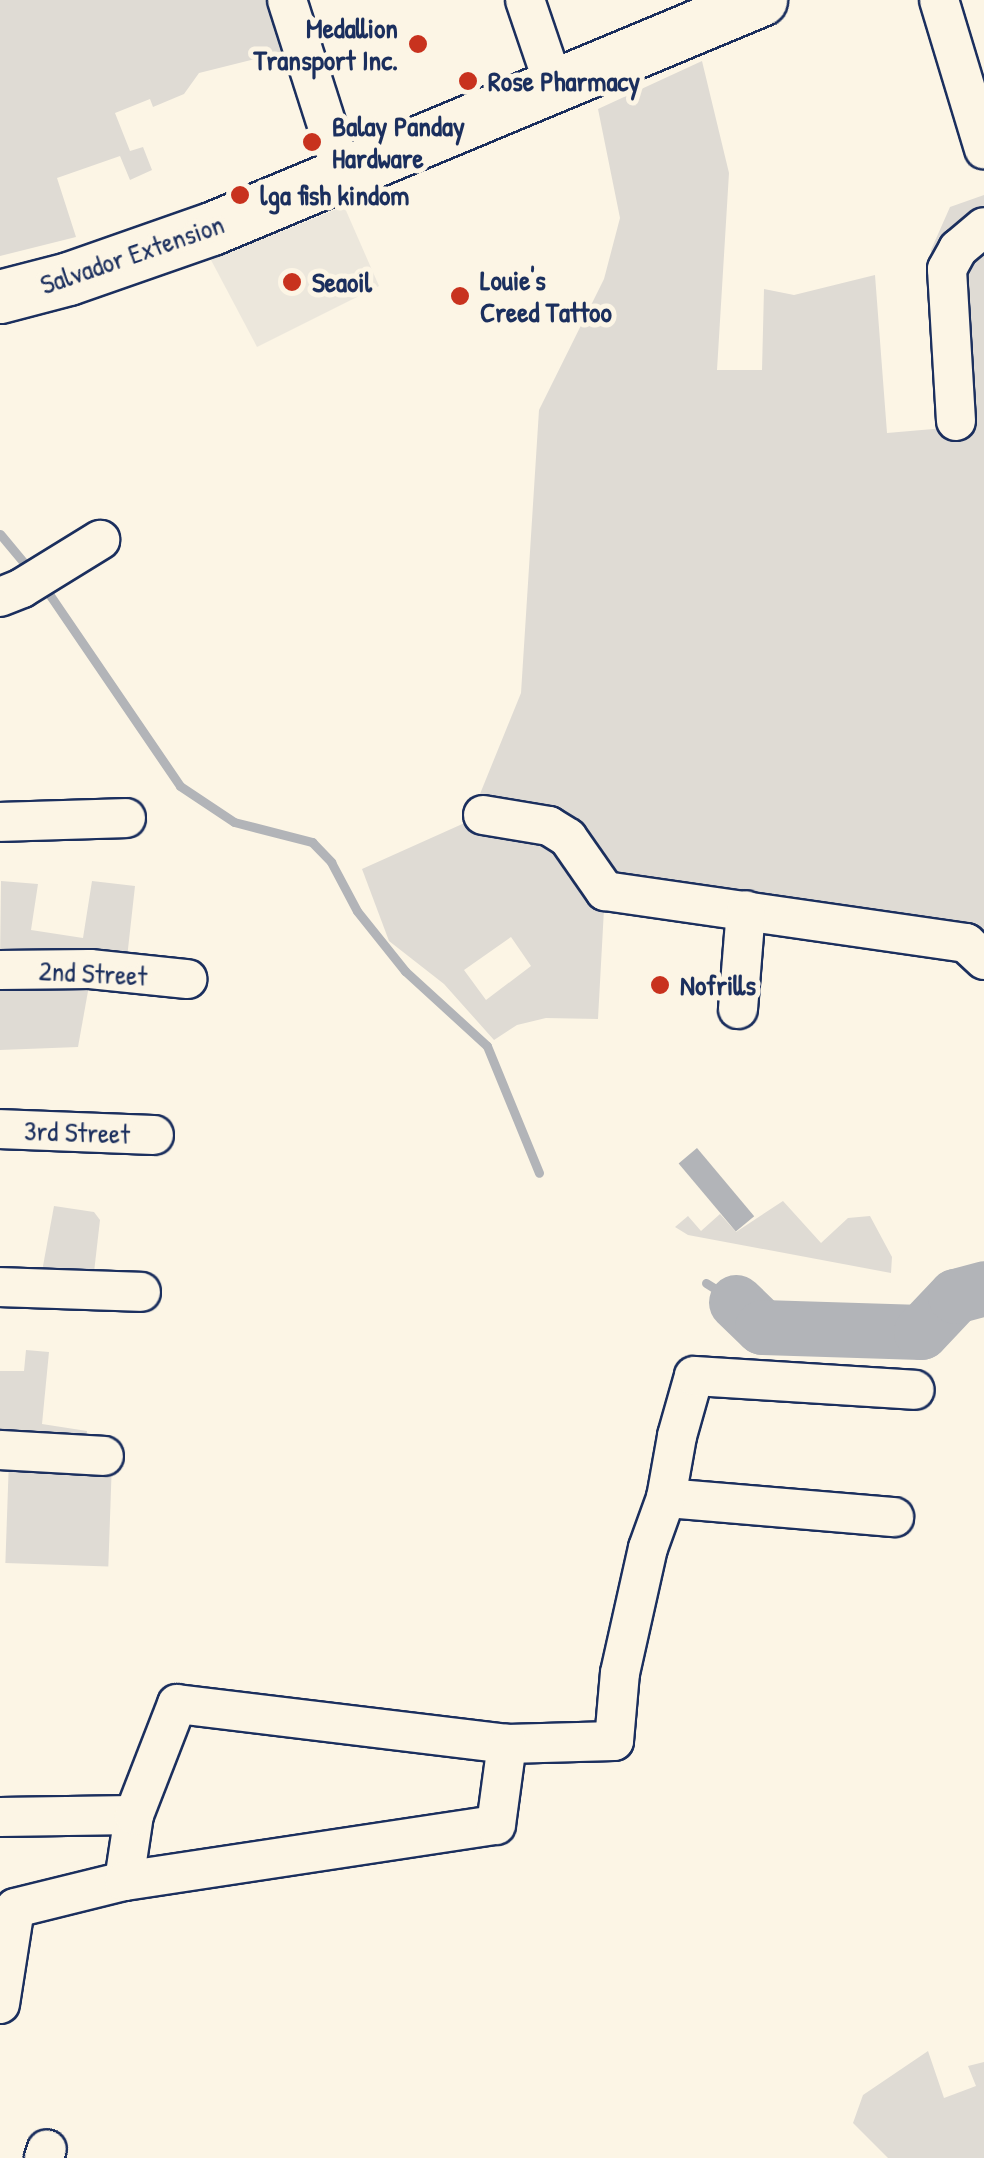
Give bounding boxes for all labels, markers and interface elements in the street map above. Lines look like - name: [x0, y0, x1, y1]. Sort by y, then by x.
- place label: Medallion Transport Inc.: [253, 11, 398, 77]
- marker: Medallion Transport Inc.: [407, 33, 429, 55]
- place label: Rose Pharmacy: [488, 64, 640, 98]
- marker: Rose Pharmacy: [457, 70, 479, 92]
- place label: Balay Panday Hardware: [332, 109, 465, 175]
- marker: Balay Panday Hardware: [301, 131, 323, 153]
- place label: lga fish kindom: [260, 178, 409, 212]
- marker: lga fish kindom: [229, 184, 251, 206]
- street label: Salvador Extension: [36, 207, 228, 301]
- place label: Louie's Creed Tattoo: [480, 263, 612, 329]
- place label: Seaoil: [312, 265, 372, 299]
- marker: Seaoil: [281, 271, 303, 293]
- marker: Louie's Creed Tattoo: [449, 285, 471, 307]
- street label: 2nd Street: [38, 953, 148, 993]
- place label: Nofrills: [680, 968, 756, 1002]
- marker: Nofrills: [649, 974, 671, 996]
- street label: 3rd Street: [24, 1113, 130, 1151]

